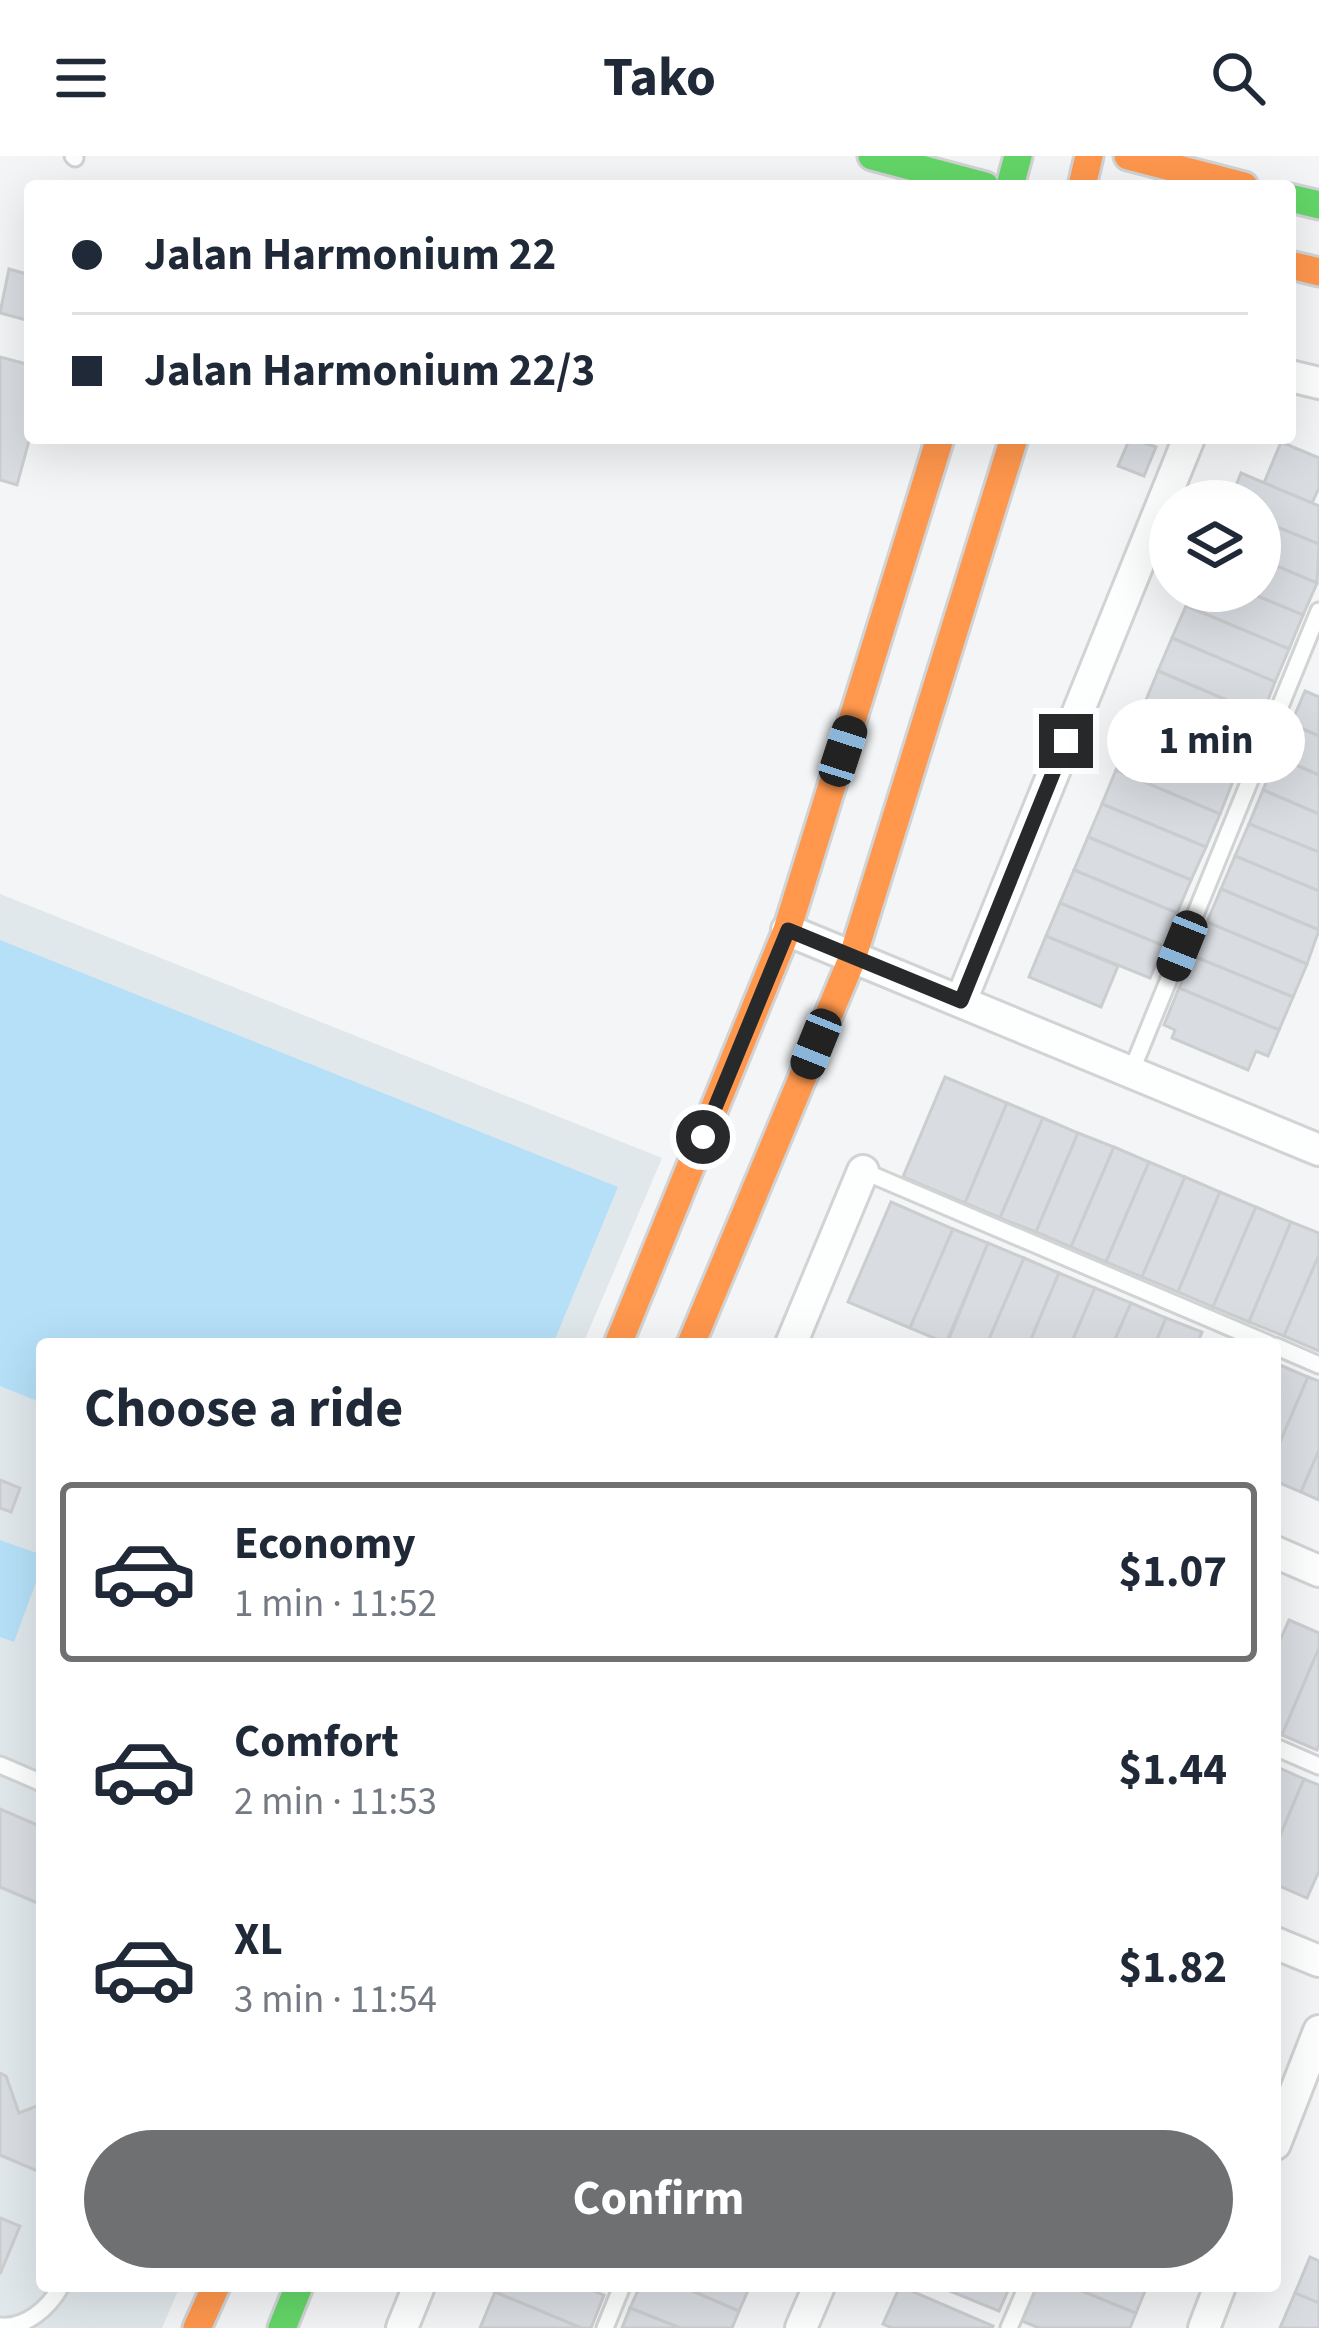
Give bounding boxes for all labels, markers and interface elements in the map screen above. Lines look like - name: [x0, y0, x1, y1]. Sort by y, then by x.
- text: Tako: [603, 40, 716, 117]
- icon: menu: [48, 45, 114, 111]
- icon: search: [1205, 45, 1271, 111]
- text: Jalan Harmonium 22: [144, 223, 556, 287]
- text: Jalan Harmonium 22/3: [144, 339, 595, 403]
- map controls: [1149, 480, 1281, 612]
- button: layers: [1149, 480, 1281, 612]
- callout: 1 min: [1108, 699, 1306, 783]
- car: [815, 711, 871, 791]
- text: 1 min: [1159, 713, 1253, 769]
- route end: [1039, 714, 1093, 768]
- car: [1152, 906, 1212, 986]
- car: [786, 1004, 846, 1084]
- route start: [676, 1110, 730, 1164]
- text: Choose a ride: [84, 1371, 403, 1448]
- text: Economy: [234, 1512, 416, 1576]
- icon: car: [90, 1518, 198, 1626]
- text: $1.07: [1118, 1540, 1227, 1604]
- text: 1 min · 11:52: [234, 1576, 437, 1632]
- text: Comfort: [234, 1710, 399, 1774]
- icon: car: [90, 1716, 198, 1824]
- text: $1.44: [1118, 1738, 1227, 1802]
- text: 2 min · 11:53: [234, 1774, 437, 1830]
- text: XL: [234, 1908, 283, 1972]
- icon: car: [90, 1914, 198, 2022]
- text: $1.82: [1118, 1936, 1227, 2000]
- text: 3 min · 11:54: [234, 1972, 437, 2028]
- button: Confirm: [84, 2130, 1233, 2268]

